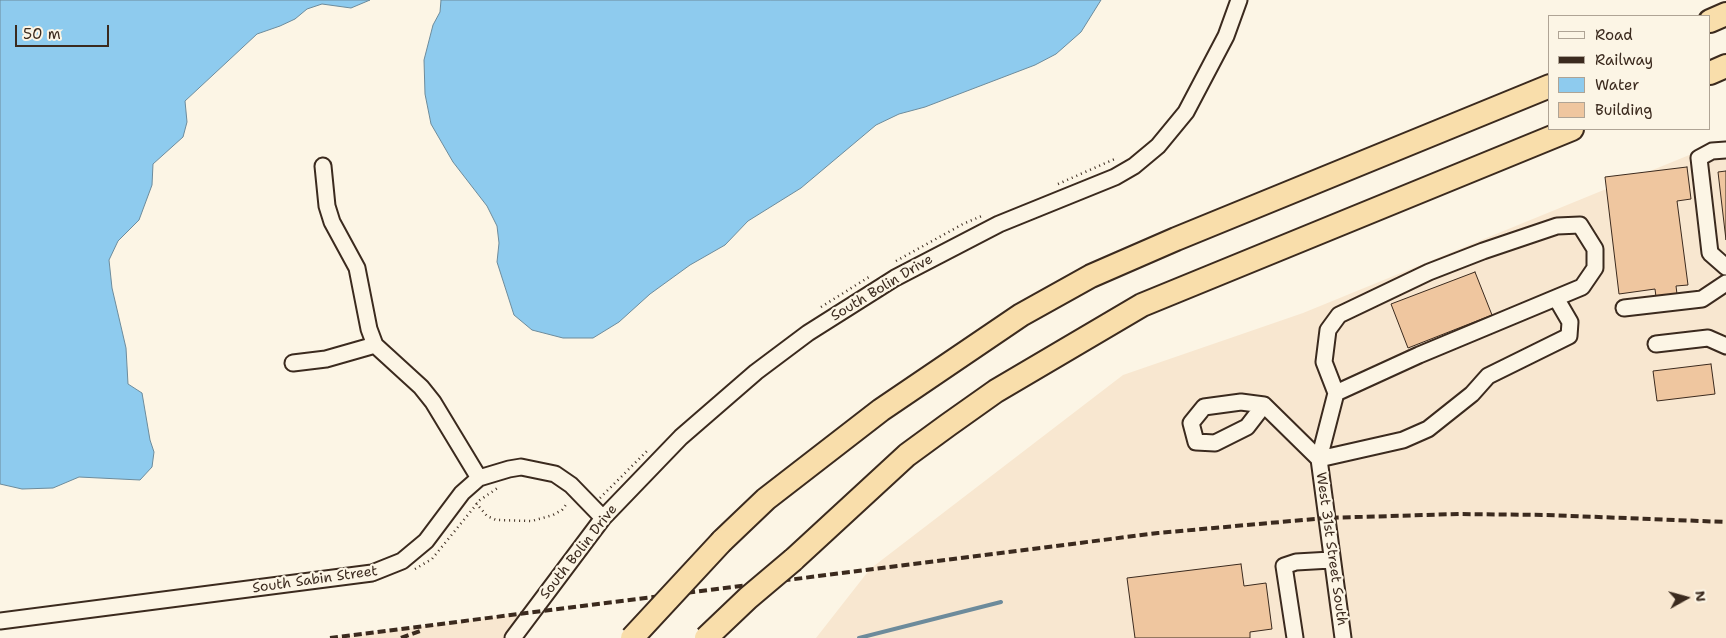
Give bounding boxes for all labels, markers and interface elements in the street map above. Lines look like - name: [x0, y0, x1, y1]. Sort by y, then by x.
- scale bar: [18, 15, 111, 47]
- legend: [1548, 15, 1711, 130]
- text: 50 m: [23, 24, 61, 44]
- text: Road: [1595, 25, 1633, 45]
- text: Railway: [1595, 50, 1653, 70]
- text: Water: [1595, 75, 1639, 95]
- text: Building: [1595, 100, 1652, 120]
- street label: South Bolin Drive: [828, 251, 936, 325]
- street label: West 31st Street South: [1312, 471, 1350, 627]
- street label: South Bolin Drive: [537, 501, 621, 603]
- street label: South Sabin Street: [251, 563, 379, 597]
- north arrow: [1661, 573, 1711, 623]
- text: N: [1691, 590, 1710, 603]

